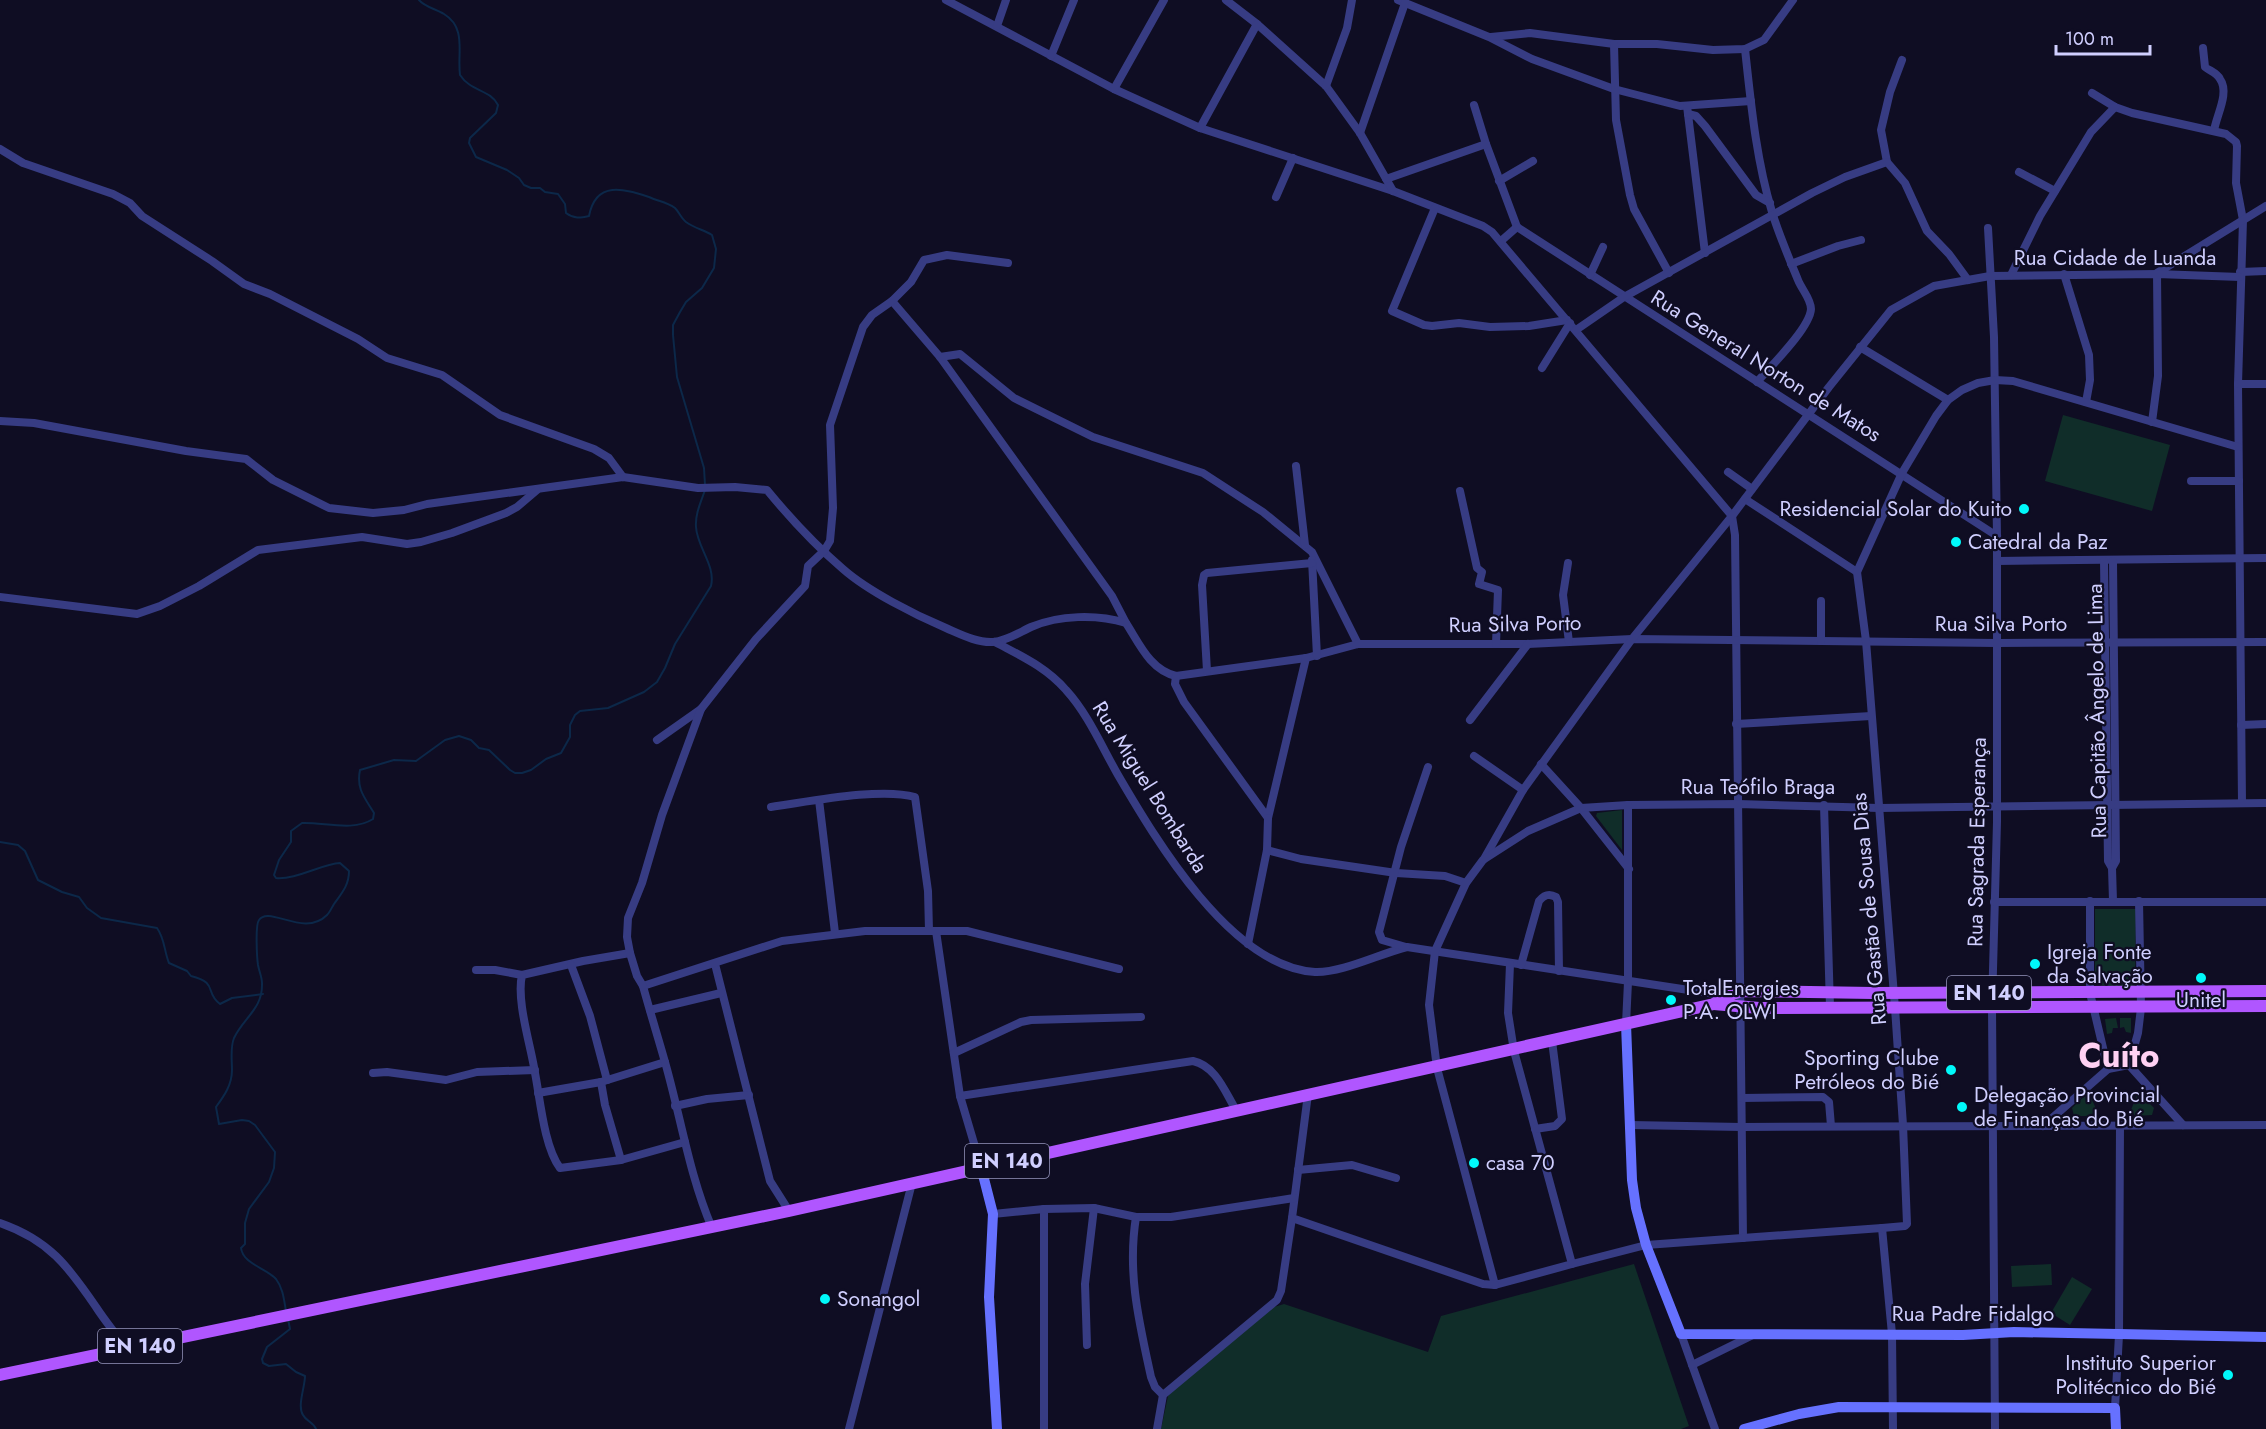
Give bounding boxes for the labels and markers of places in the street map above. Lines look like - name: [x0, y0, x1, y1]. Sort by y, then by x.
- place label: Residencial Solar do Kuito: [1780, 494, 2012, 524]
- marker: Residencial Solar do Kuito: [2017, 502, 2031, 516]
- place label: Catedral da Paz: [1968, 527, 2108, 557]
- marker: Catedral da Paz: [1949, 535, 1963, 549]
- place label: Igreja Fonte da Salvação: [2047, 937, 2153, 991]
- marker: Igreja Fonte da Salvação: [2028, 957, 2042, 971]
- marker: Unitel: [2194, 971, 2208, 985]
- place label: TotalEnergies P.A. OLWI: [1683, 973, 1799, 1027]
- place label: Unitel: [2176, 985, 2226, 1015]
- marker: TotalEnergies P.A. OLWI: [1664, 993, 1678, 1007]
- place label: Sporting Clube Petróleos do Bié: [1794, 1043, 1939, 1097]
- marker: Sporting Clube Petróleos do Bié: [1944, 1063, 1958, 1077]
- place label: Delegação Provincial de Finanças do Bié: [1974, 1080, 2160, 1134]
- marker: Delegação Provincial de Finanças do Bié: [1955, 1100, 1969, 1114]
- place label: casa 70: [1486, 1148, 1555, 1178]
- marker: casa 70: [1467, 1156, 1481, 1170]
- place label: Sonangol: [837, 1284, 920, 1314]
- marker: Sonangol: [818, 1292, 832, 1306]
- place label: Instituto Superior Politécnico do Bié: [2055, 1348, 2217, 1402]
- marker: Instituto Superior Politécnico do Bié: [2221, 1368, 2235, 1382]

